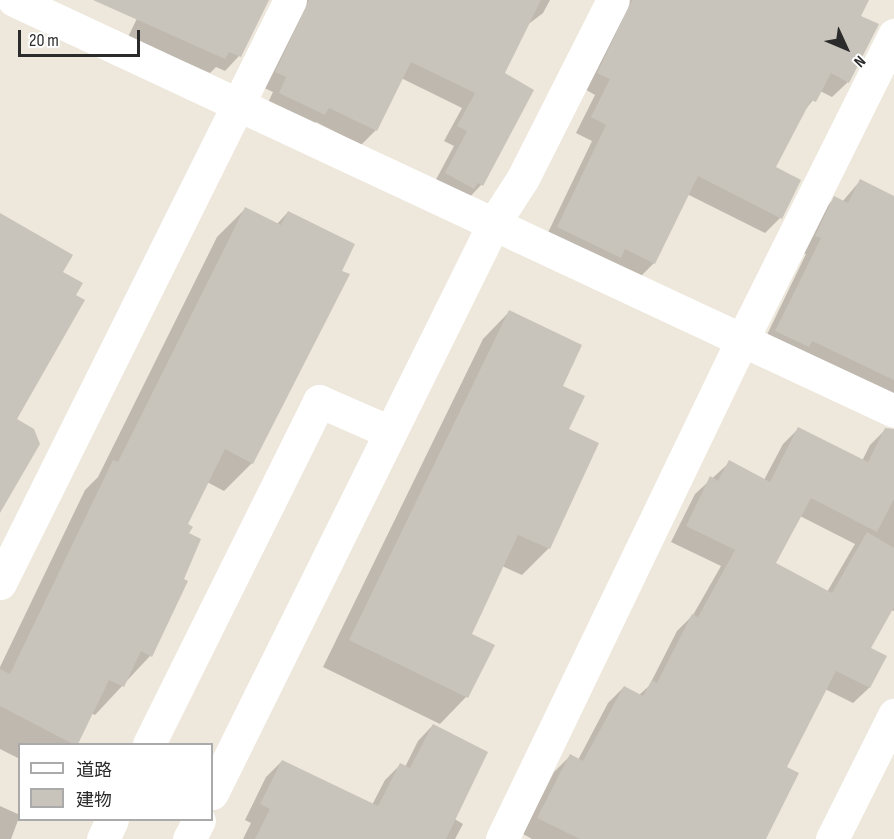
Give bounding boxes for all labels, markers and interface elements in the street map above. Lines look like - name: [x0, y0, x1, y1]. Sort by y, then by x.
- scale bar: [21, 18, 142, 56]
- north arrow: [816, 18, 876, 78]
- text: 20 m: [29, 30, 59, 51]
- text: N: [850, 51, 869, 71]
- legend: [18, 743, 213, 821]
- text: 道路: [76, 760, 112, 781]
- text: 建物: [76, 790, 112, 811]

